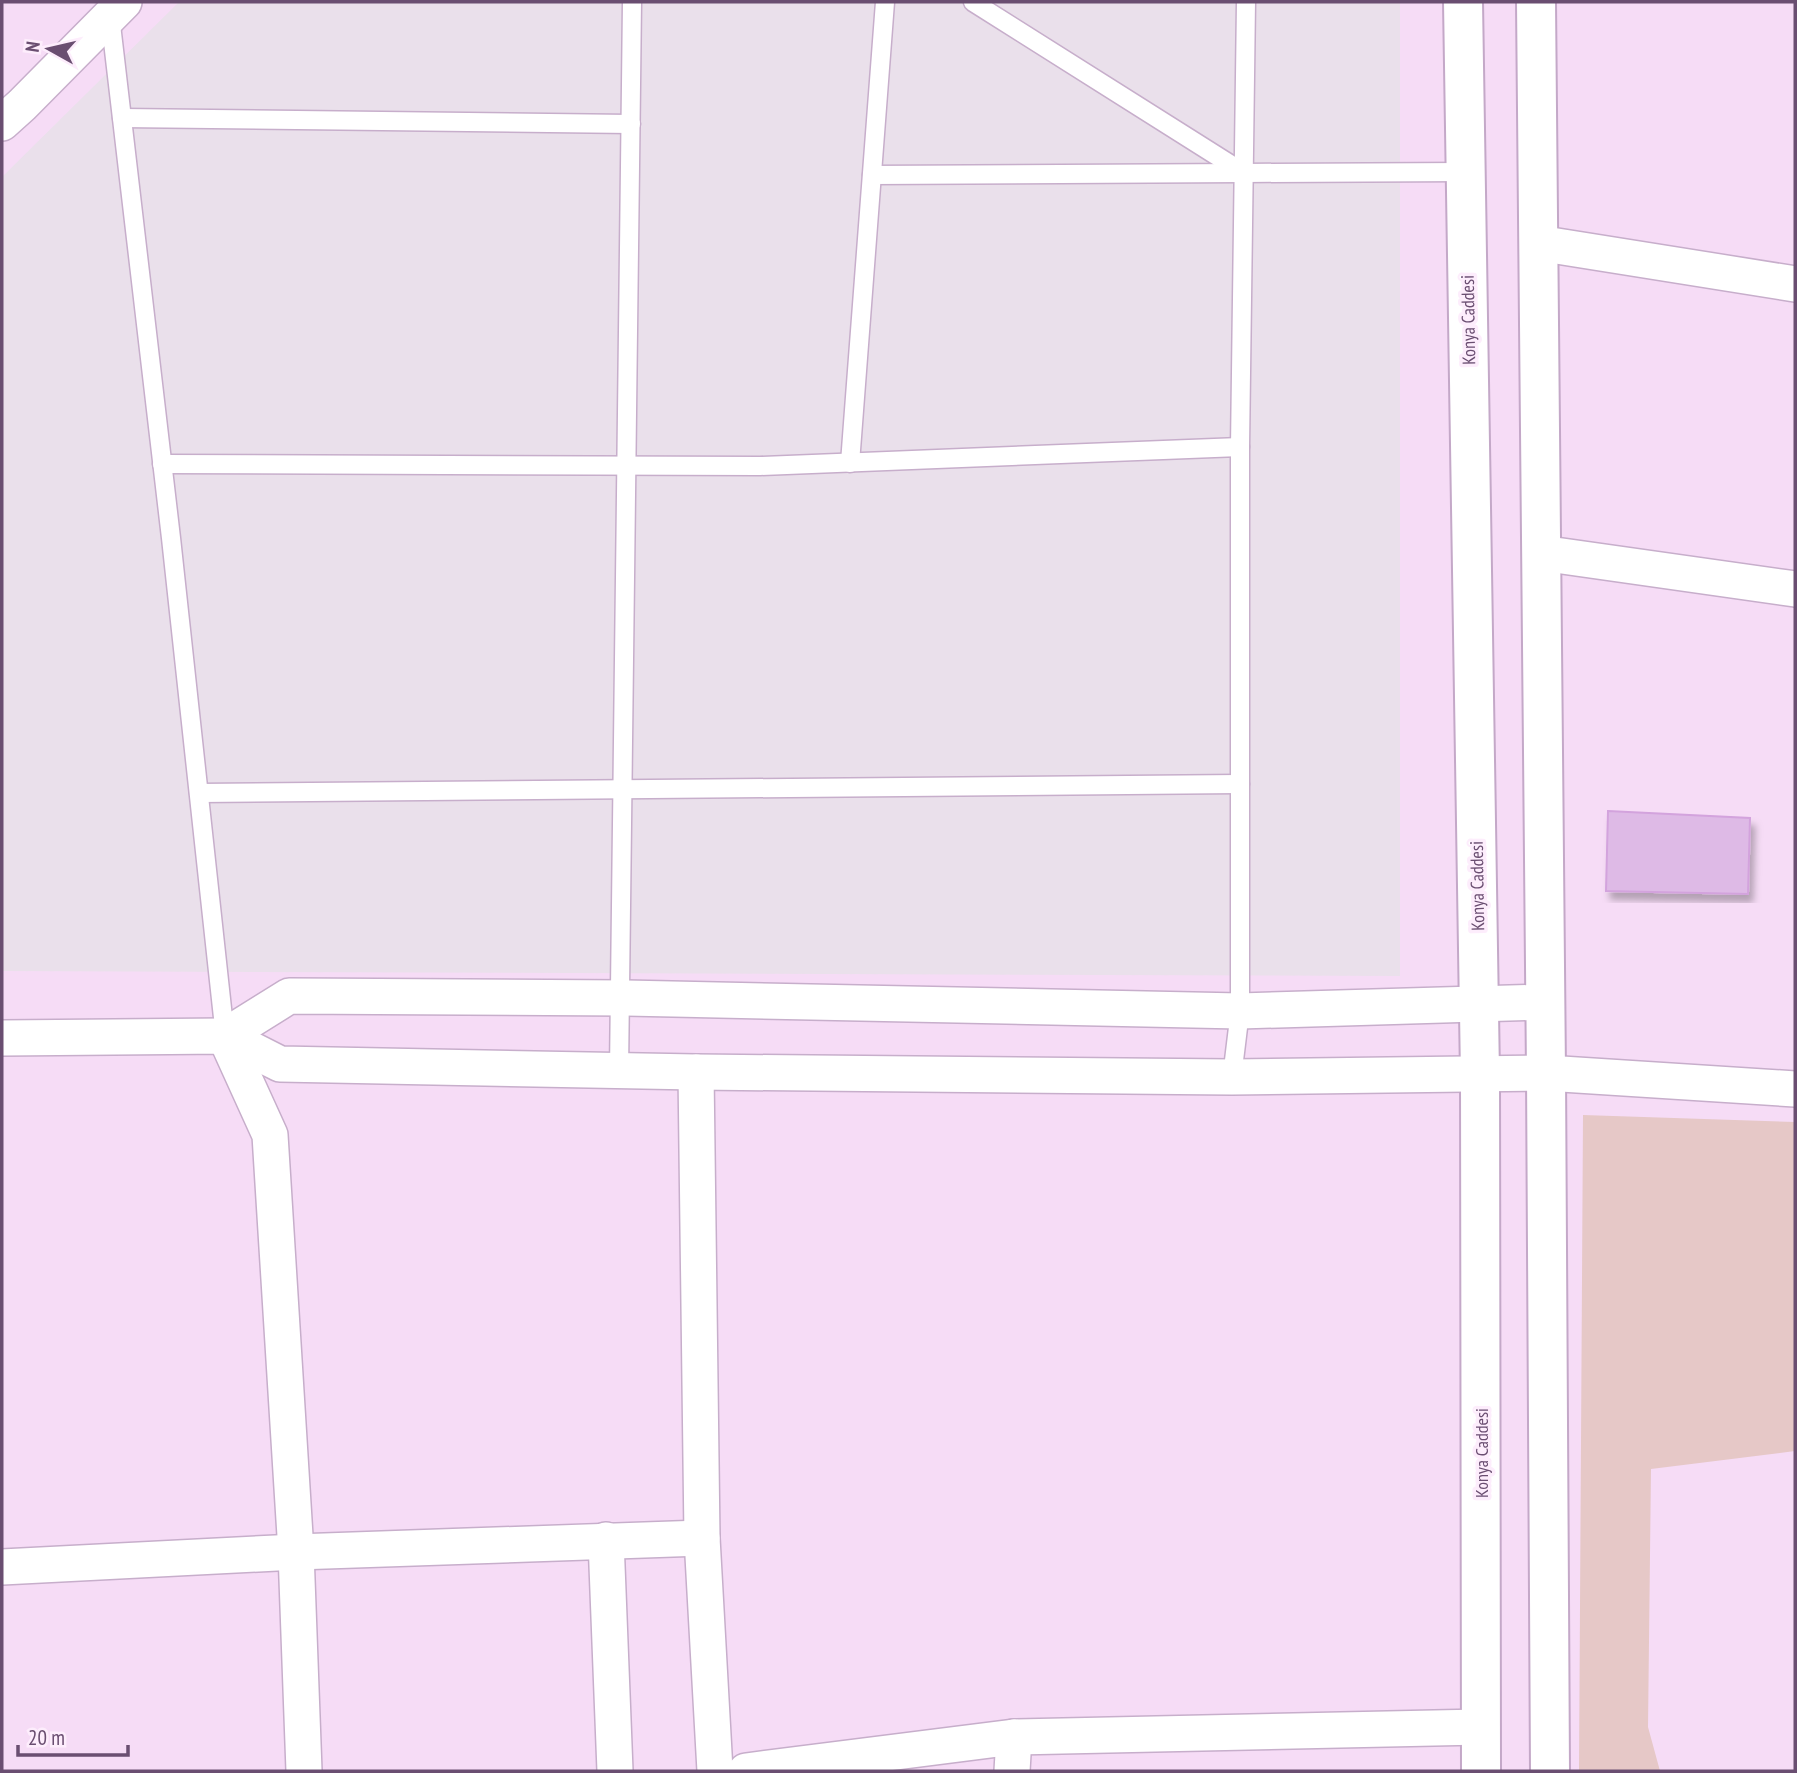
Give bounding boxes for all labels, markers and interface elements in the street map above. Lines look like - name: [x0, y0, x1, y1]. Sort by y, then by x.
- north arrow: [14, 14, 84, 84]
- text: N: [20, 40, 45, 53]
- street label: Konya Caddesi: [1456, 275, 1480, 365]
- street label: Konya Caddesi: [1465, 841, 1489, 931]
- street label: Konya Caddesi: [1470, 1408, 1493, 1498]
- scale bar: [18, 1714, 128, 1758]
- text: 20 m: [28, 1724, 65, 1751]

